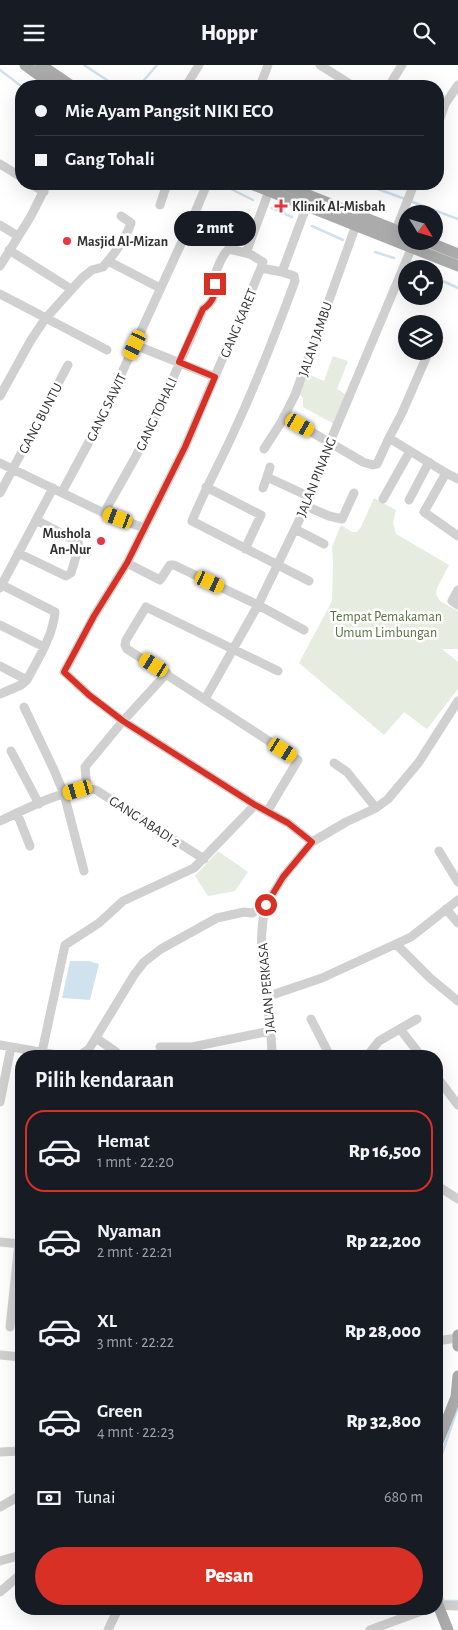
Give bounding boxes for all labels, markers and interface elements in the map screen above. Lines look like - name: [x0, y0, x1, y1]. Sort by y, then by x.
- icon: menu: [20, 19, 48, 47]
- icon: search: [410, 19, 438, 47]
- text: Hoppr: [201, 22, 257, 44]
- text: Mie Ayam Pangsit NIKI ECO: [65, 102, 273, 121]
- text: Gang Tohali: [65, 150, 155, 169]
- marker: Klinik Al-Misbah: [274, 199, 288, 213]
- place label: Klinik Al-Misbah: [292, 200, 385, 214]
- north arrow: [398, 205, 442, 250]
- map controls: [398, 205, 443, 360]
- callout: 2 mnt: [174, 211, 256, 247]
- text: 2 mnt: [196, 220, 234, 236]
- marker: Masjid Al-Mizan: [61, 235, 73, 247]
- place label: Masjid Al-Mizan: [77, 235, 168, 249]
- button: locate: [398, 260, 443, 305]
- route end: [204, 273, 226, 295]
- street label: GANG KARET: [218, 287, 260, 360]
- street label: JALAN JAMBU: [297, 300, 335, 378]
- button: layers: [398, 315, 443, 360]
- car: [121, 328, 148, 362]
- street label: GANG SAWIT: [84, 371, 129, 444]
- street label: GANG TOHALI: [134, 376, 180, 453]
- street label: GANG BUNTU: [16, 381, 65, 456]
- car: [283, 411, 316, 439]
- street label: JALAN PINANG: [295, 436, 339, 519]
- car: [101, 506, 134, 530]
- place label: Mushola An-Nur: [43, 527, 91, 557]
- marker: Mushola An-Nur: [95, 535, 107, 547]
- car: [193, 569, 226, 595]
- park label: Tempat Pemakaman Umum Limbungan: [330, 610, 442, 640]
- car: [137, 651, 170, 679]
- car: [266, 736, 299, 764]
- car: [61, 779, 94, 801]
- street label: GANG ABADI 2: [106, 794, 183, 850]
- route start: [255, 894, 277, 916]
- street label: JALAN PERKASA: [256, 942, 278, 1034]
- text: Pilih kendaraan: [35, 1069, 174, 1091]
- icon: car: [37, 1129, 82, 1174]
- text: Hemat: [97, 1132, 150, 1151]
- text: Rp 16,500: [349, 1142, 421, 1161]
- text: 1 mnt · 22:20: [97, 1154, 174, 1170]
- icon: car: [37, 1219, 82, 1264]
- text: Nyaman: [97, 1222, 161, 1241]
- text: Rp 22,200: [346, 1232, 421, 1251]
- text: 2 mnt · 22:21: [97, 1244, 173, 1260]
- icon: car: [37, 1309, 82, 1354]
- text: XL: [97, 1312, 117, 1331]
- text: Rp 28,000: [345, 1322, 421, 1341]
- text: 3 mnt · 22:22: [97, 1334, 174, 1350]
- icon: car: [37, 1399, 82, 1444]
- text: Green: [97, 1402, 143, 1421]
- text: Rp 32,800: [346, 1412, 421, 1431]
- text: 4 mnt · 22:23: [97, 1424, 174, 1440]
- icon: cash: [35, 1484, 63, 1512]
- text: Tunai: [75, 1488, 116, 1507]
- text: 680 m: [384, 1489, 423, 1505]
- button: Pesan: [35, 1547, 423, 1605]

